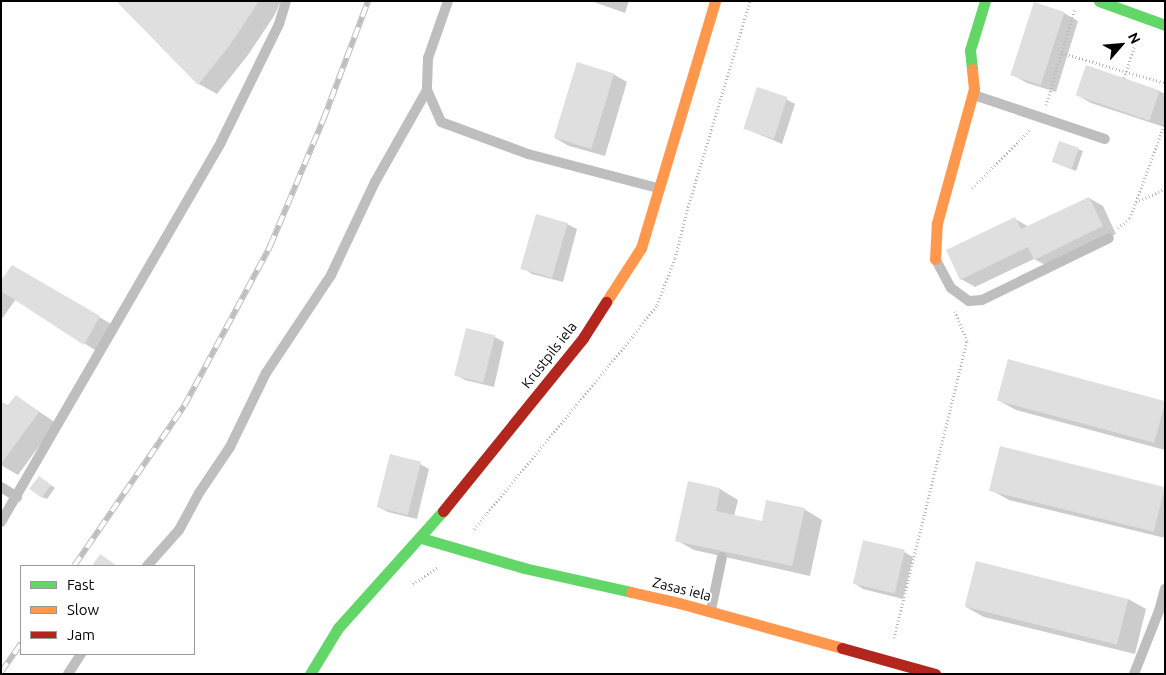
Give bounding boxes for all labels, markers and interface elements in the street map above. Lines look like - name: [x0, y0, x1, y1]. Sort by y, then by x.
- north arrow: [1096, 20, 1146, 70]
- text: N: [1125, 30, 1144, 46]
- street label: Krustpils iela: [518, 318, 580, 392]
- legend: [20, 565, 195, 655]
- street label: Zasas iela: [651, 574, 713, 604]
- text: Fast: [67, 576, 94, 593]
- text: Slow: [67, 601, 99, 618]
- text: Jam: [67, 626, 95, 643]

